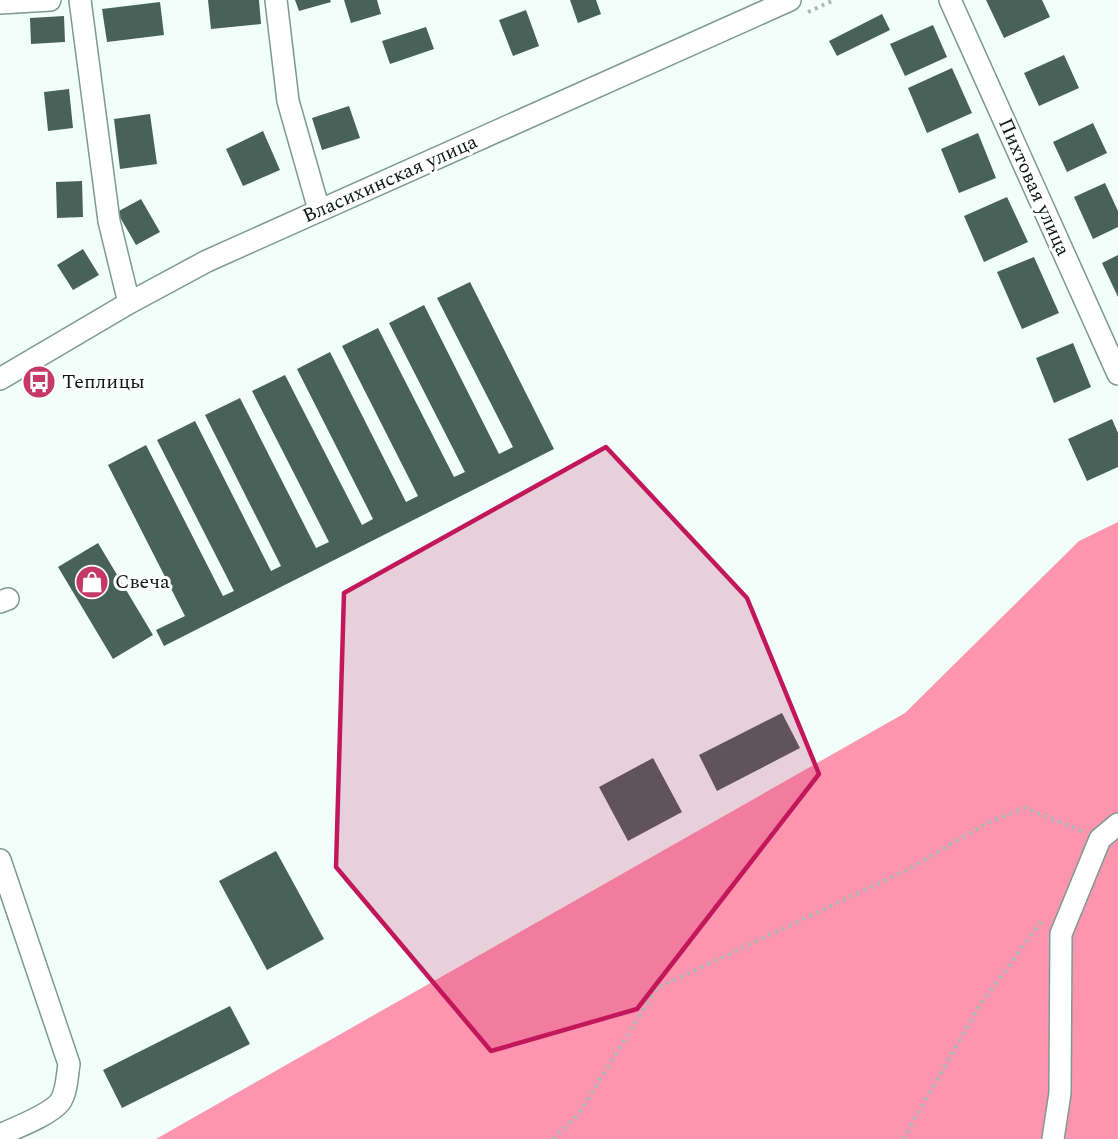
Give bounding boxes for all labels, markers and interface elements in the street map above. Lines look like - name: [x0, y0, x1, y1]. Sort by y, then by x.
- street label: Пихтовая улица: [990, 113, 1078, 261]
- street label: Власихинская улица: [298, 127, 482, 231]
- bus stop icon: Теплицы: [21, 364, 57, 400]
- place label: Теплицы: [62, 367, 145, 397]
- shop icon: Свеча: [74, 564, 110, 600]
- place label: Свеча: [115, 567, 170, 597]

